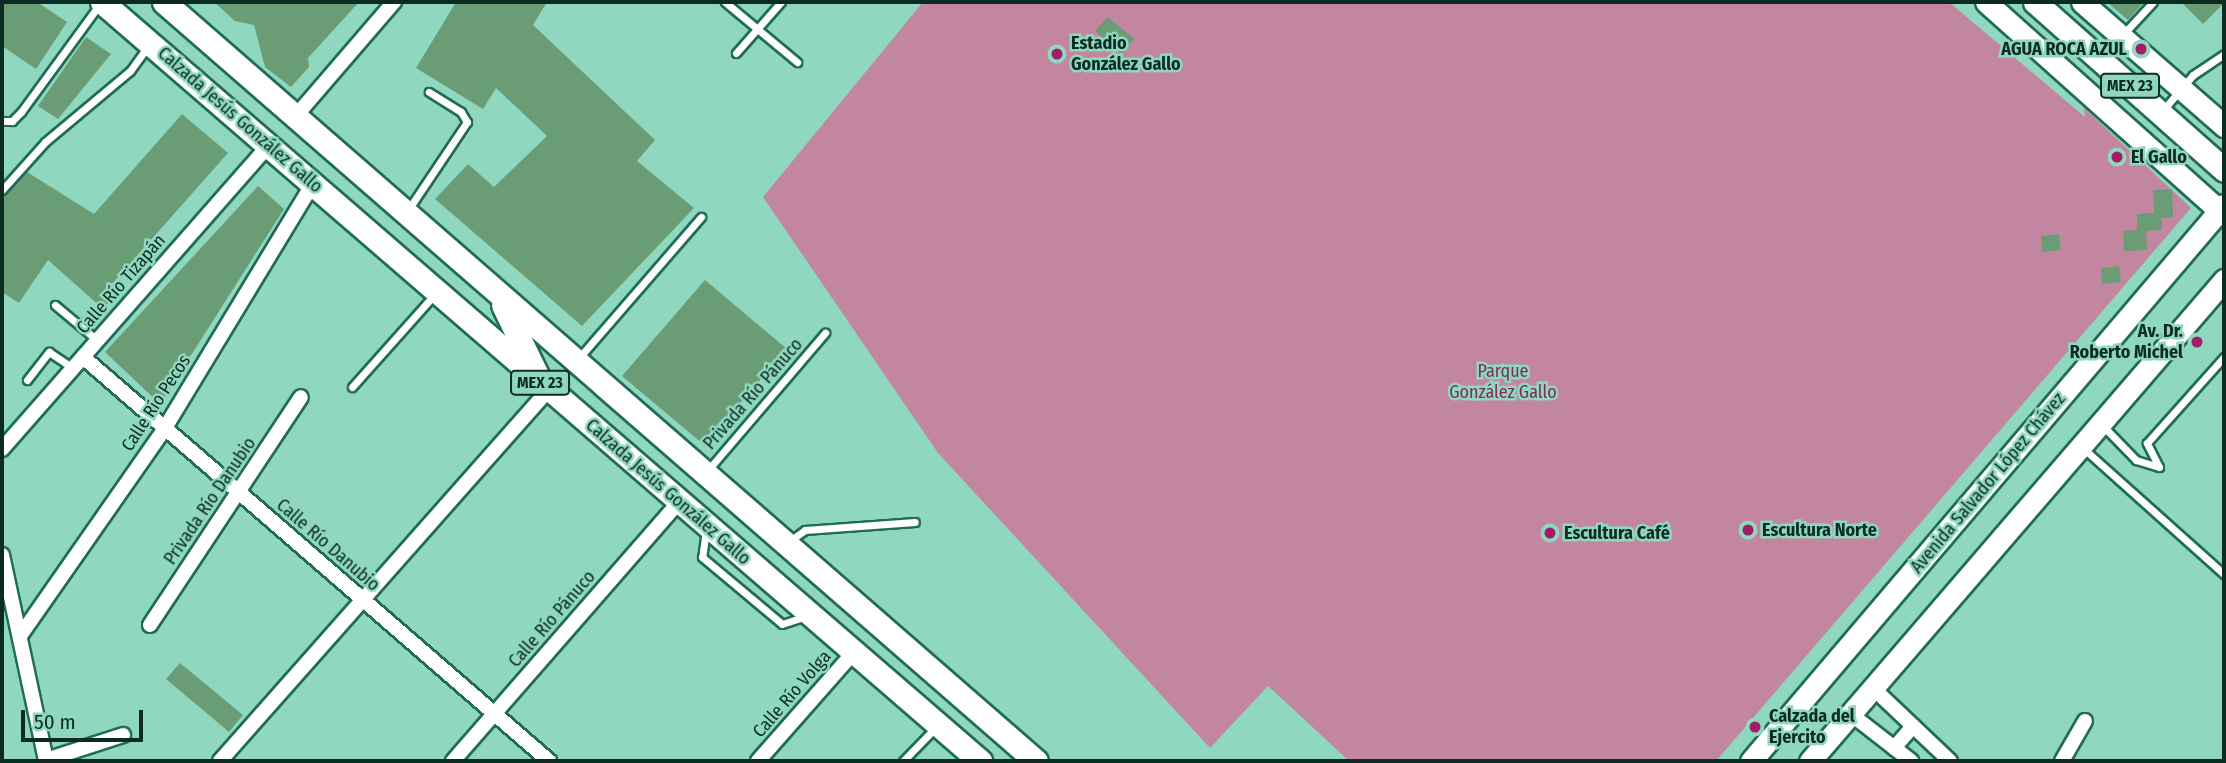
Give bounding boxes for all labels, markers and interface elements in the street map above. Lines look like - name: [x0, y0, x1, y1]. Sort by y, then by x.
- place label: Estadio González Gallo: [1071, 33, 1181, 76]
- place label: AGUA ROCA AZUL: [2001, 38, 2127, 60]
- marker: AGUA ROCA AZUL: [2133, 41, 2149, 57]
- street label: Calzada Jesús González Gallo: [153, 43, 327, 197]
- marker: Estadio González Gallo: [1049, 46, 1065, 62]
- road number: MEX 23: [2098, 74, 2162, 99]
- place label: El Gallo: [2131, 146, 2187, 168]
- marker: El Gallo: [2109, 149, 2125, 165]
- street label: Calle Río Tizapán: [72, 230, 170, 338]
- place label: Av. Dr. Roberto Michel: [2070, 321, 2183, 364]
- street label: Privada Río Pánuco: [699, 334, 807, 454]
- marker: Av. Dr. Roberto Michel: [2189, 334, 2205, 350]
- street label: Calle Río Pecos: [117, 351, 195, 455]
- park label: Parque González Gallo: [1449, 361, 1557, 404]
- road number: MEX 23: [508, 370, 572, 396]
- street label: Avenida Salvador López Chávez: [1906, 388, 2070, 578]
- street label: Calzada Jesús González Gallo: [581, 415, 755, 569]
- street label: Privada Río Danubio: [159, 433, 261, 569]
- street label: Calle Río Danubio: [272, 494, 384, 596]
- place label: Escultura Norte: [1762, 519, 1877, 541]
- place label: Escultura Café: [1564, 522, 1670, 544]
- marker: Escultura Norte: [1740, 522, 1756, 538]
- marker: Escultura Café: [1542, 525, 1558, 541]
- street label: Calle Río Pánuco: [504, 566, 600, 672]
- street label: Calle Río Volga: [748, 646, 836, 742]
- scale bar: [24, 696, 147, 740]
- place label: Calzada del Ejercito: [1769, 706, 1855, 748]
- text: 50 m: [34, 709, 76, 735]
- marker: Calzada del Ejercito: [1747, 719, 1763, 735]

